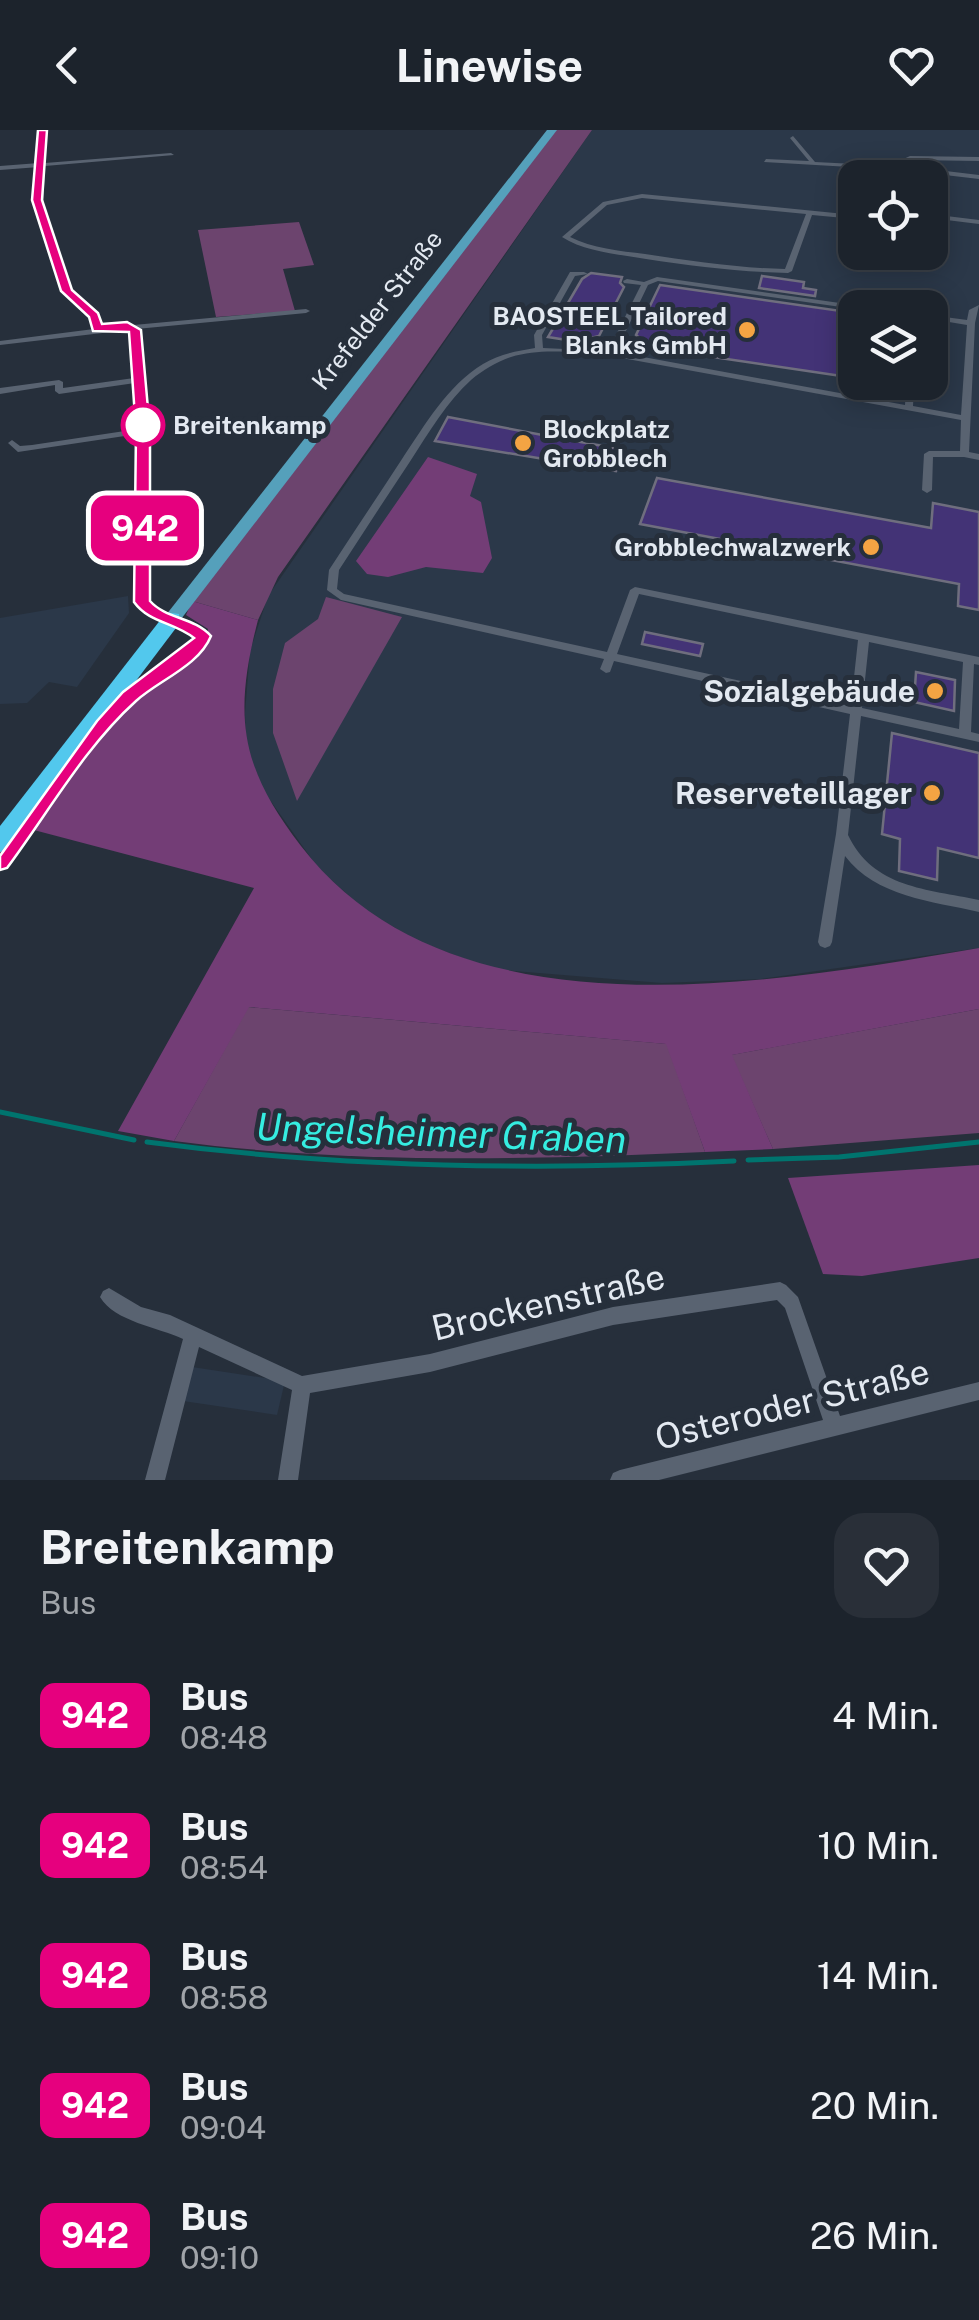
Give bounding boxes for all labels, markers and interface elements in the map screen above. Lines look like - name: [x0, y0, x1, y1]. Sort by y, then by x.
- icon: back: [40, 38, 95, 93]
- icon: heart: [884, 38, 939, 93]
- text: Linewise: [396, 39, 583, 92]
- map controls: [838, 160, 948, 400]
- button: locate: [838, 160, 948, 270]
- street label: Krefelder Straße: [305, 224, 449, 396]
- button: layers: [838, 290, 948, 400]
- place label: BAOSTEEL Tailored Blanks GmbH: [493, 301, 727, 360]
- marker: BAOSTEEL Tailored Blanks GmbH: [736, 319, 758, 341]
- marker: Breitenkamp: [122, 404, 164, 446]
- place label: Breitenkamp: [173, 410, 327, 440]
- place label: Blockplatz Grobblech: [543, 414, 670, 473]
- marker: Blockplatz Grobblech: [512, 432, 534, 454]
- line badge: 942: [88, 496, 202, 560]
- text: 942: [111, 508, 179, 549]
- place label: Grobblechwalzwerk: [614, 532, 852, 562]
- marker: Grobblechwalzwerk: [860, 536, 882, 558]
- place label: Sozialgebäude: [703, 673, 915, 709]
- marker: Sozialgebäude: [924, 680, 946, 702]
- place label: Reserveteillager: [675, 775, 912, 811]
- marker: Reserveteillager: [921, 782, 943, 804]
- water label: Ungelsheimer Graben: [255, 1104, 627, 1162]
- street label: Brockenstraße: [427, 1255, 669, 1349]
- street label: Osteroder Straße: [651, 1350, 933, 1458]
- button: heart: [834, 1513, 939, 1618]
- text: Breitenkamp: [40, 1518, 335, 1575]
- text: Bus: [40, 1584, 96, 1621]
- text: Bus: [180, 1674, 249, 1719]
- text: 4 Min.: [832, 1693, 939, 1738]
- text: 942: [61, 1695, 129, 1736]
- text: 08:48: [180, 1719, 268, 1756]
- text: Bus: [180, 1804, 249, 1849]
- text: 10 Min.: [817, 1823, 939, 1868]
- text: 942: [61, 1825, 129, 1866]
- text: 08:54: [180, 1849, 268, 1886]
- text: Bus: [180, 1934, 249, 1979]
- text: 14 Min.: [817, 1953, 939, 1998]
- text: 942: [61, 1955, 129, 1996]
- text: 08:58: [180, 1979, 269, 2016]
- text: Bus: [180, 2064, 249, 2109]
- text: 20 Min.: [810, 2083, 939, 2128]
- text: 942: [61, 2085, 129, 2126]
- text: 09:04: [180, 2109, 266, 2146]
- text: Bus: [180, 2194, 249, 2239]
- text: 26 Min.: [810, 2213, 939, 2258]
- text: 942: [61, 2215, 129, 2256]
- text: 09:10: [180, 2239, 259, 2276]

